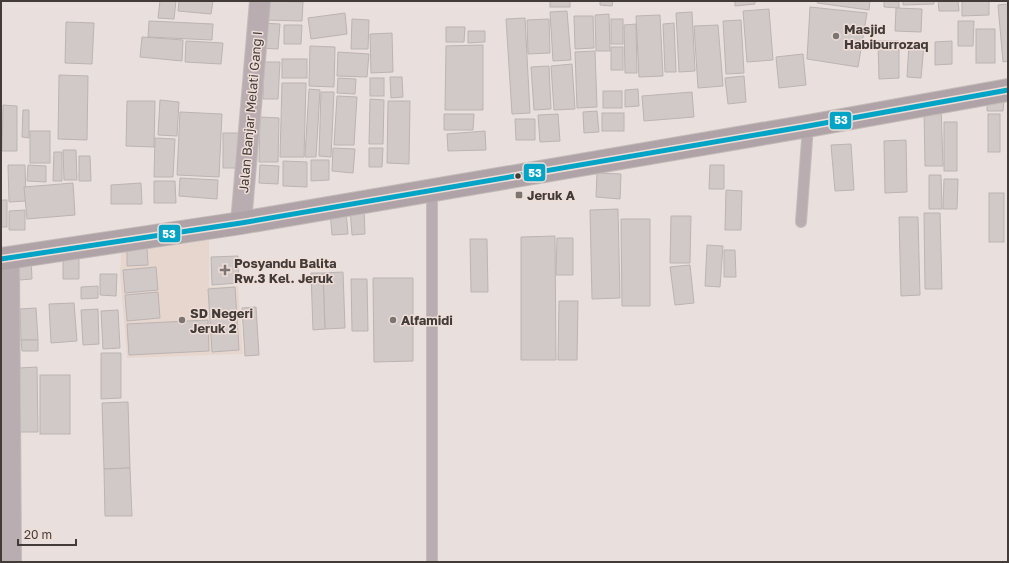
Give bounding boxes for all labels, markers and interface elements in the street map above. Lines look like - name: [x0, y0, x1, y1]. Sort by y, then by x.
- place label: Masjid Habiburrozaq: [844, 21, 929, 52]
- street label: Jalan Banjar Melati Gang I: [235, 30, 265, 194]
- marker: Masjid Habiburrozaq: [831, 31, 841, 41]
- line badge: 53: [829, 111, 852, 130]
- text: 53: [834, 113, 848, 126]
- line badge: 53: [523, 163, 546, 182]
- text: 53: [528, 166, 542, 179]
- unlabelled marker: [513, 171, 523, 181]
- place label: Jeruk A: [527, 187, 576, 203]
- marker: Jeruk A: [514, 190, 524, 200]
- line badge: 53: [158, 224, 181, 243]
- text: 53: [162, 227, 176, 240]
- place label: Posyandu Balita Rw.3 Kel. Jeruk: [234, 255, 337, 286]
- marker: Posyandu Balita Rw.3 Kel. Jeruk: [219, 264, 231, 276]
- place label: SD Negeri Jeruk 2: [190, 305, 253, 336]
- place label: Alfamidi: [401, 312, 453, 328]
- marker: SD Negeri Jeruk 2: [177, 315, 187, 325]
- marker: Alfamidi: [388, 315, 398, 325]
- scale bar: [18, 521, 76, 547]
- text: 20 m: [24, 527, 52, 542]

